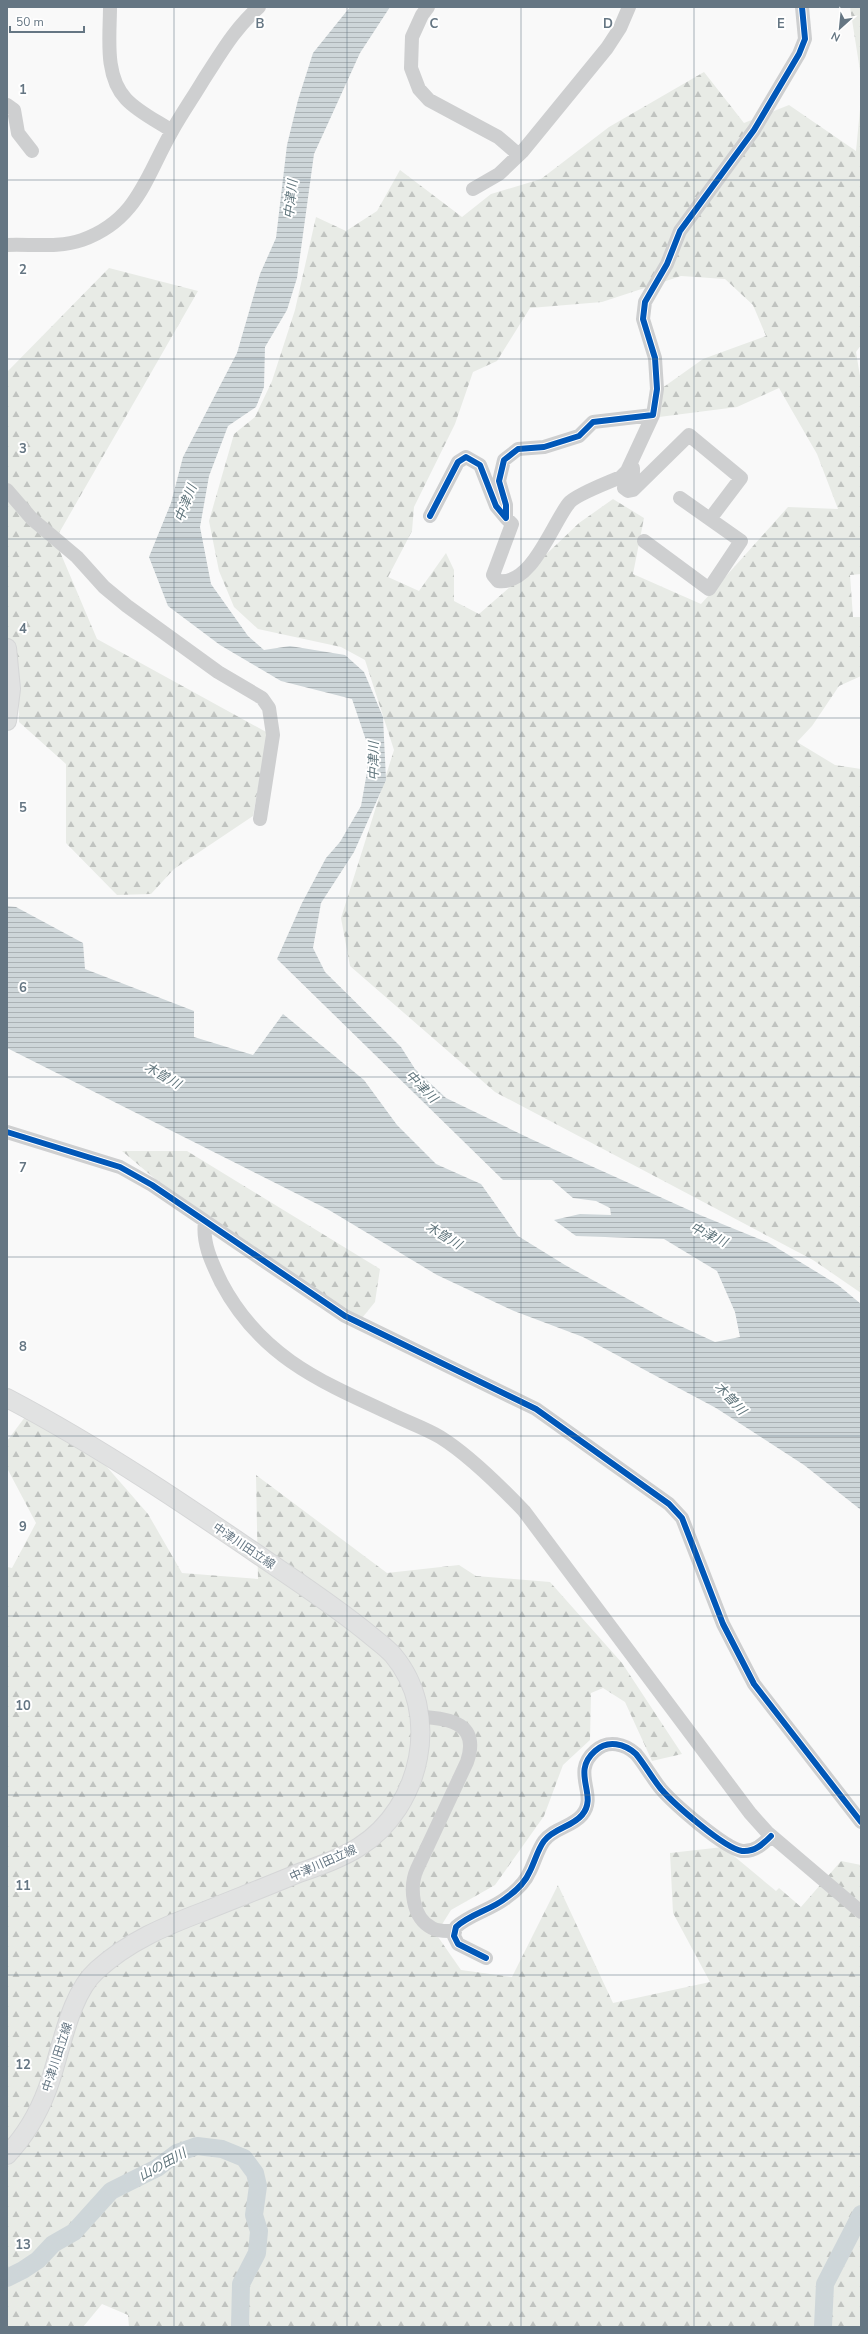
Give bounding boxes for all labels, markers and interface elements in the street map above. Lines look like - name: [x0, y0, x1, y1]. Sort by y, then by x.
- scale bar: [10, 8, 84, 34]
- north arrow: [820, 8, 860, 48]
- text: 50 m: [16, 14, 44, 30]
- text: B: [256, 15, 265, 33]
- text: C: [430, 15, 439, 33]
- text: D: [603, 15, 613, 33]
- text: E: [777, 15, 785, 33]
- text: N: [829, 28, 843, 45]
- text: 1: [19, 81, 27, 99]
- water label: 中津川: [280, 177, 302, 219]
- text: 2: [19, 261, 27, 279]
- text: 3: [19, 440, 27, 458]
- water label: 中津川: [171, 480, 202, 525]
- text: 4: [19, 620, 27, 638]
- water label: 中津川: [365, 740, 383, 781]
- text: 5: [19, 799, 27, 817]
- text: 6: [19, 979, 27, 997]
- water label: 木曽川: [141, 1058, 186, 1094]
- water label: 中津川: [401, 1067, 443, 1108]
- text: 7: [19, 1159, 27, 1177]
- water label: 木曽川: [422, 1218, 467, 1255]
- water label: 中津川: [687, 1218, 732, 1252]
- text: 8: [19, 1338, 27, 1356]
- water label: 木曽川: [710, 1378, 752, 1421]
- text: 9: [19, 1518, 27, 1536]
- street label: 中津川田立線: [210, 1519, 278, 1573]
- text: 10: [15, 1697, 31, 1715]
- street label: 中津川田立線: [287, 1841, 359, 1885]
- text: 11: [15, 1877, 31, 1895]
- street label: 中津川田立線: [38, 2020, 76, 2094]
- text: 12: [15, 2056, 31, 2074]
- water label: 山の田川: [135, 2143, 191, 2185]
- text: 13: [15, 2236, 31, 2254]

